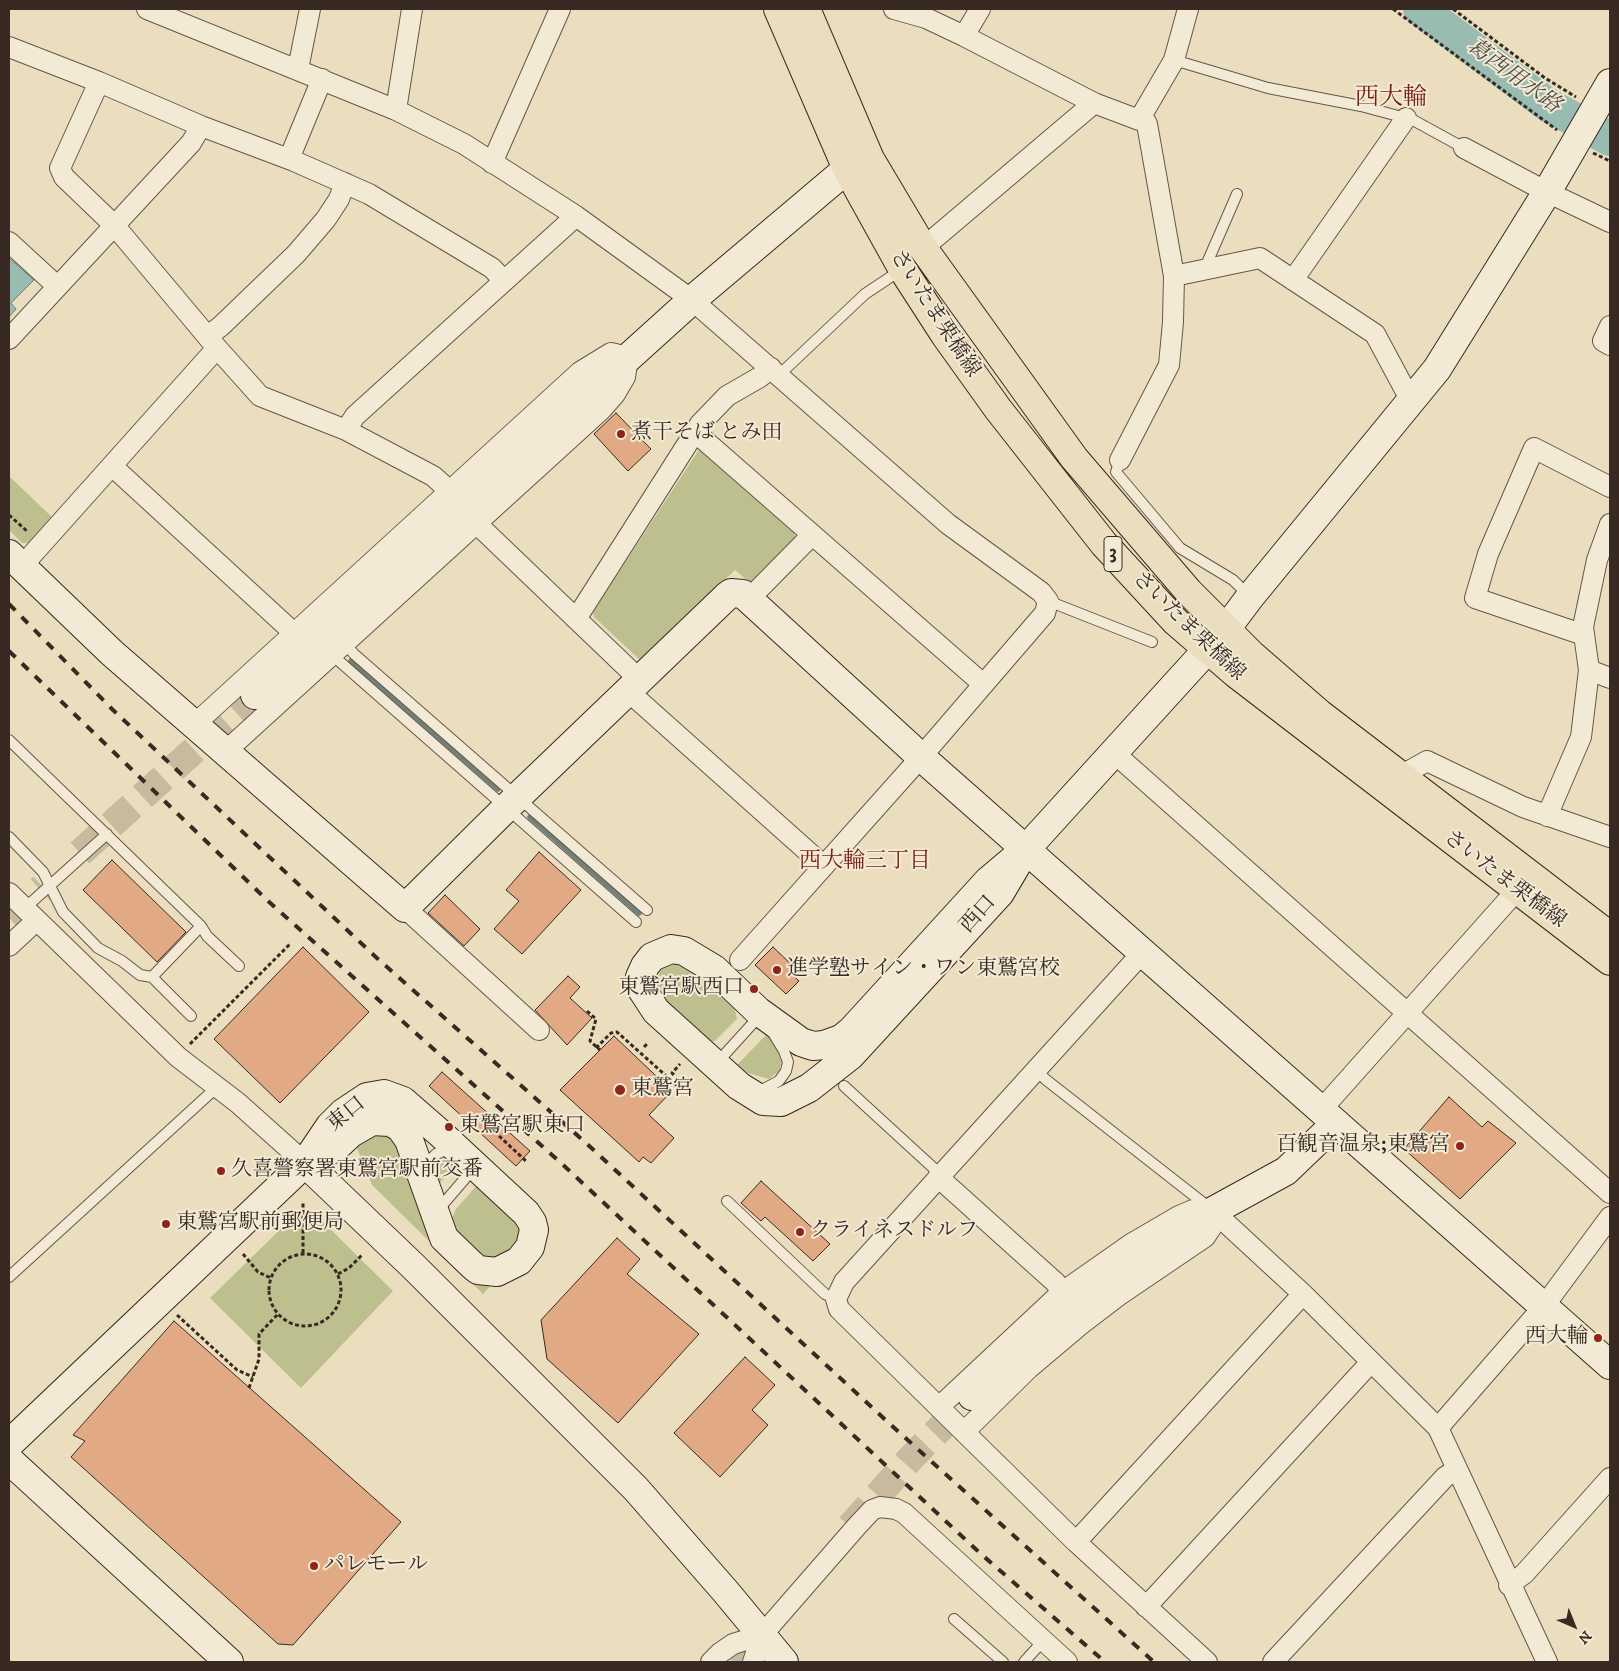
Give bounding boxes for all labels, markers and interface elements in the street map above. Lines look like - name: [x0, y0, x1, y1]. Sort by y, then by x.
- water label: 葛西用水路: [1461, 34, 1565, 120]
- district label: 西大輪: [1355, 85, 1427, 113]
- street label: さいたま栗橋線: [883, 245, 985, 383]
- place label: 煮干そば とみ田: [631, 421, 783, 447]
- marker: 煮干そば とみ田: [615, 428, 627, 440]
- road number: 3: [1104, 536, 1122, 572]
- street label: さいたま栗橋線: [1126, 567, 1250, 687]
- street label: さいたま栗橋線: [1438, 826, 1570, 934]
- district label: 西大輪三丁目: [799, 849, 931, 875]
- street label: 西口: [956, 891, 1002, 939]
- place label: 進学塾サイン・ワン東鷲宮校: [787, 957, 1060, 983]
- marker: 進学塾サイン・ワン東鷲宮校: [771, 964, 783, 976]
- place label: 東鷲宮駅西口: [618, 976, 744, 1002]
- marker: 東鷲宮駅西口: [748, 983, 760, 995]
- place label: 東鷲宮: [631, 1077, 694, 1103]
- marker: 東鷲宮: [613, 1083, 627, 1097]
- street label: 東口: [323, 1092, 371, 1138]
- place label: 東鷲宮駅東口: [459, 1114, 585, 1140]
- marker: 東鷲宮駅東口: [443, 1121, 455, 1133]
- place label: 百観音温泉;東鷲宮: [1276, 1133, 1450, 1159]
- marker: 百観音温泉;東鷲宮: [1454, 1140, 1466, 1152]
- place label: 久喜警察署東鷲宮駅前交番: [231, 1158, 483, 1184]
- marker: 久喜警察署東鷲宮駅前交番: [215, 1165, 227, 1177]
- place label: 東鷲宮駅前郵便局: [176, 1211, 344, 1237]
- marker: 東鷲宮駅前郵便局: [160, 1218, 172, 1230]
- place label: クライネスドルフ: [810, 1219, 978, 1245]
- marker: クライネスドルフ: [794, 1226, 806, 1238]
- place label: 西大輪: [1525, 1325, 1588, 1351]
- marker: 西大輪: [1592, 1332, 1604, 1344]
- place label: パレモール: [324, 1553, 428, 1579]
- marker: パレモール: [308, 1560, 320, 1572]
- north arrow: [1549, 1601, 1599, 1651]
- text: N: [1574, 1626, 1595, 1647]

